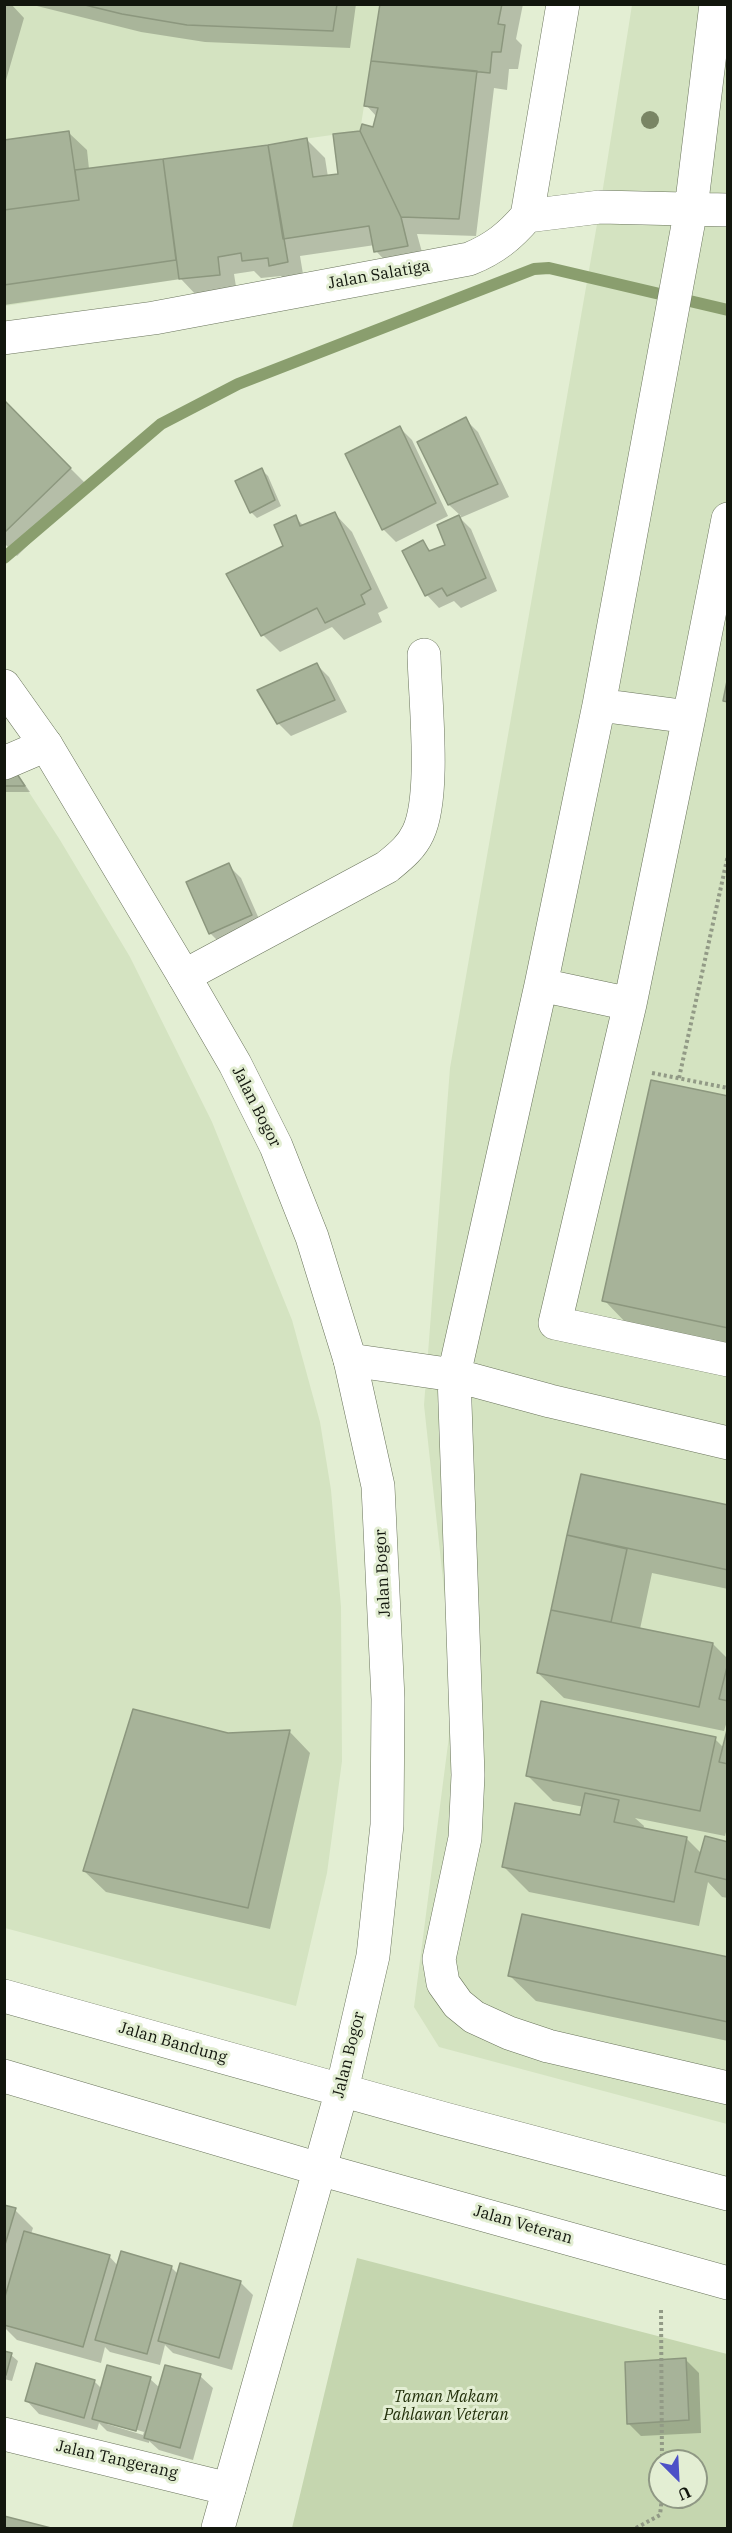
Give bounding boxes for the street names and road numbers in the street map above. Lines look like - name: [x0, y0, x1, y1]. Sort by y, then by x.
- street label: Jalan Salatiga: [327, 257, 431, 293]
- street label: Jalan Bogor: [227, 1063, 285, 1151]
- street label: Jalan Bogor: [371, 1529, 395, 1617]
- street label: Jalan Bogor: [329, 2010, 369, 2100]
- street label: Jalan Bandung: [117, 2018, 229, 2068]
- street label: Jalan Veteran: [471, 2202, 575, 2248]
- street label: Jalan Tangerang: [54, 2437, 180, 2483]

